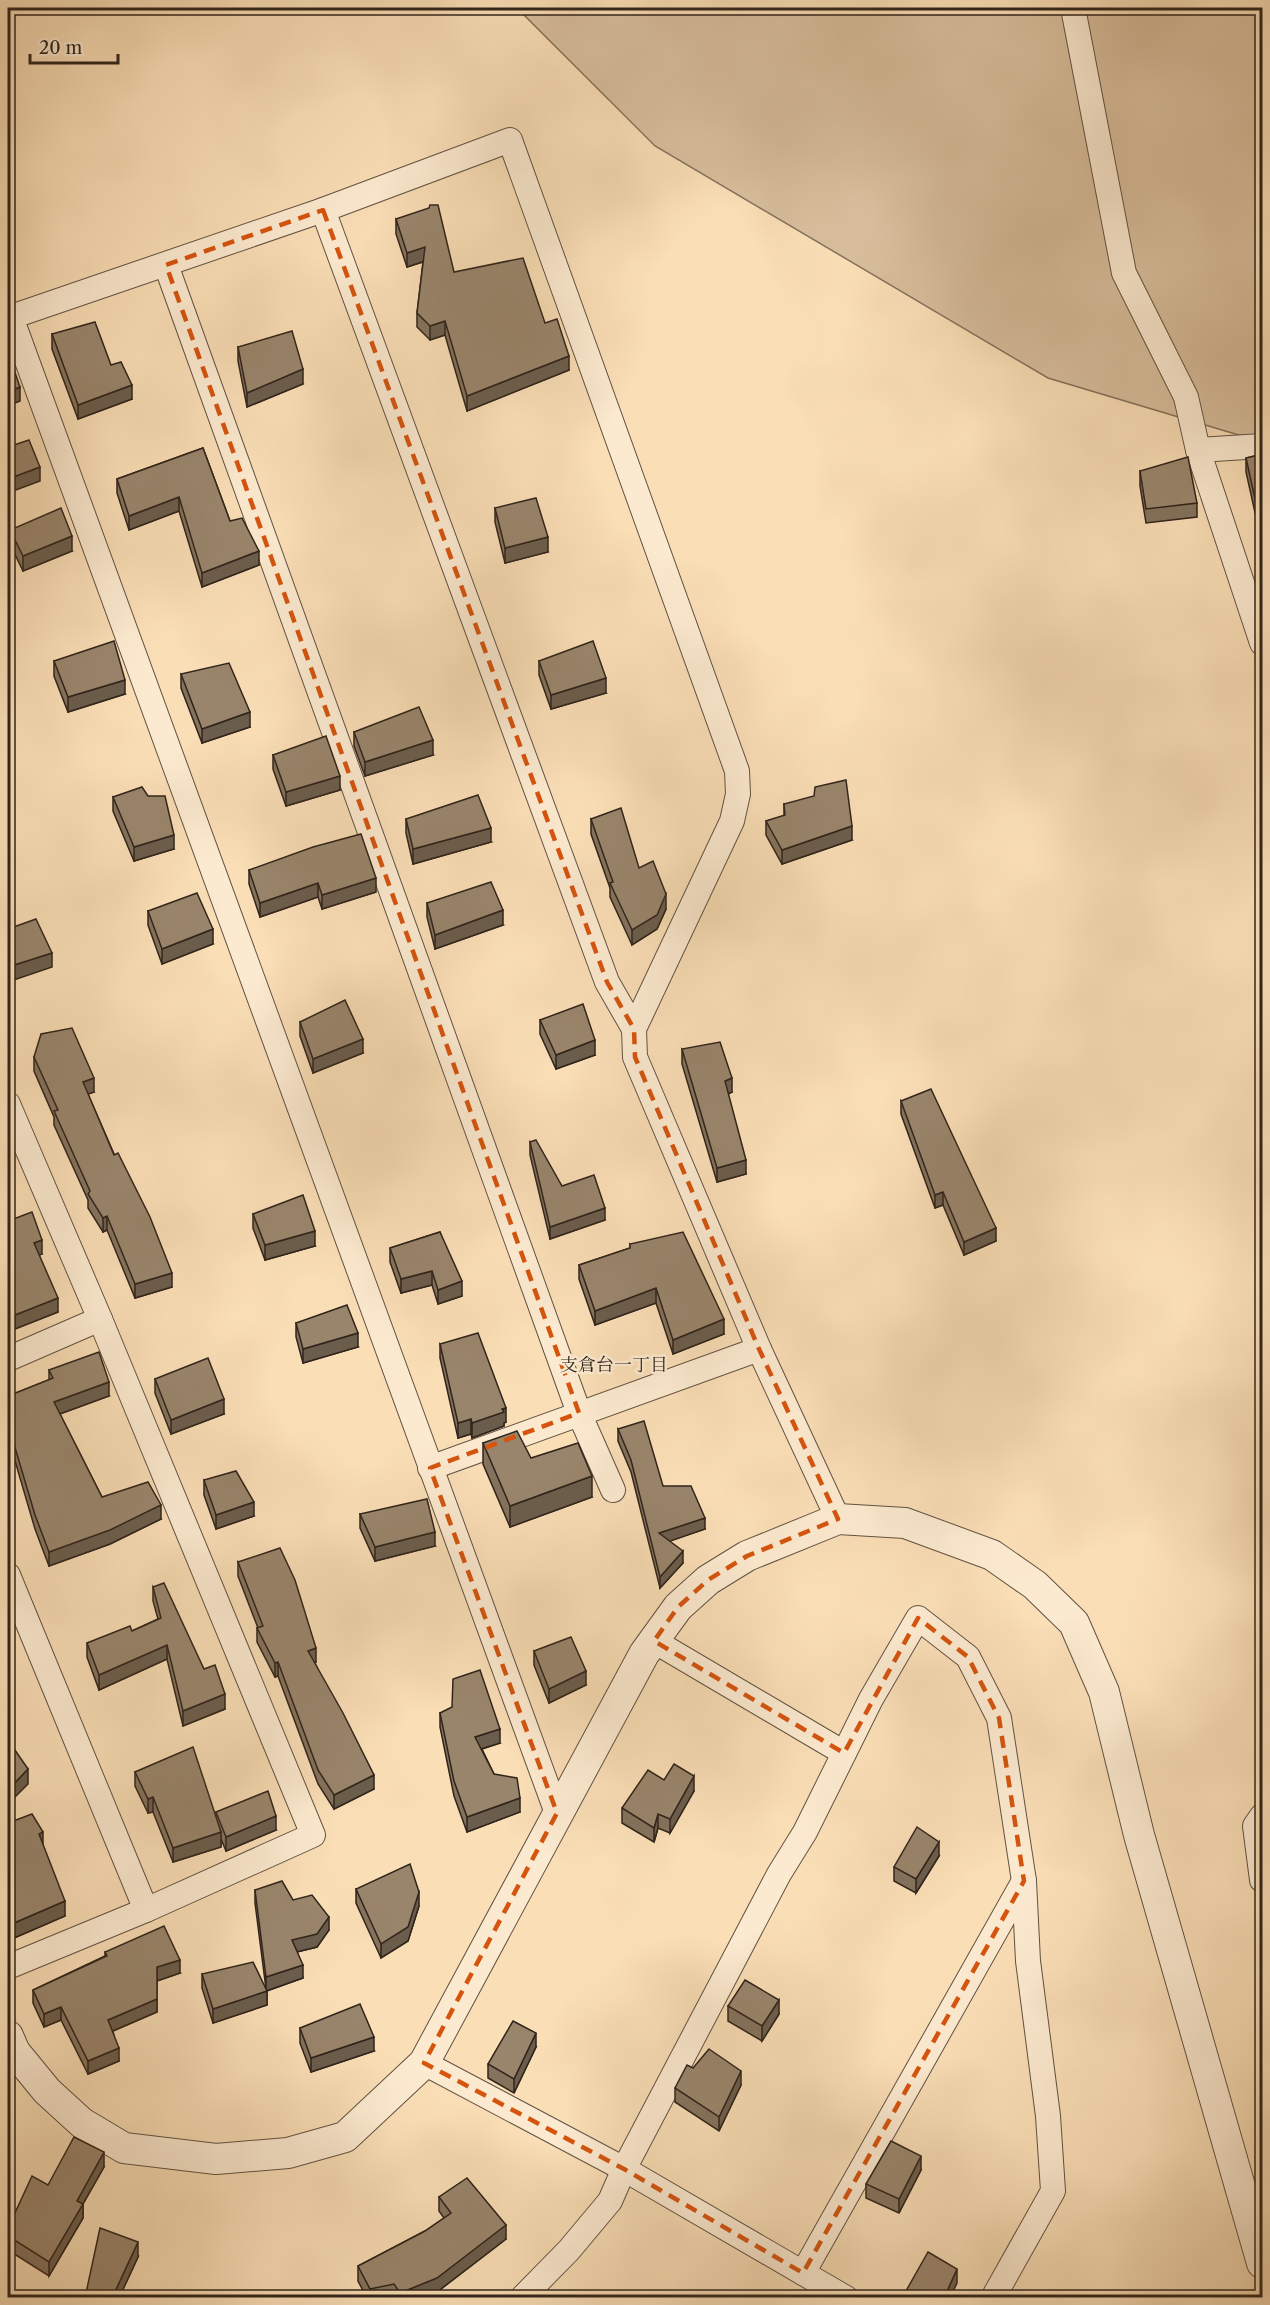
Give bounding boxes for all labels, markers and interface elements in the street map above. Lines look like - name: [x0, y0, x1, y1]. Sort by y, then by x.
- scale bar: [30, 27, 118, 65]
- text: 20 m: [39, 37, 83, 59]
- district label: 支倉台一丁目: [560, 1354, 668, 1376]

